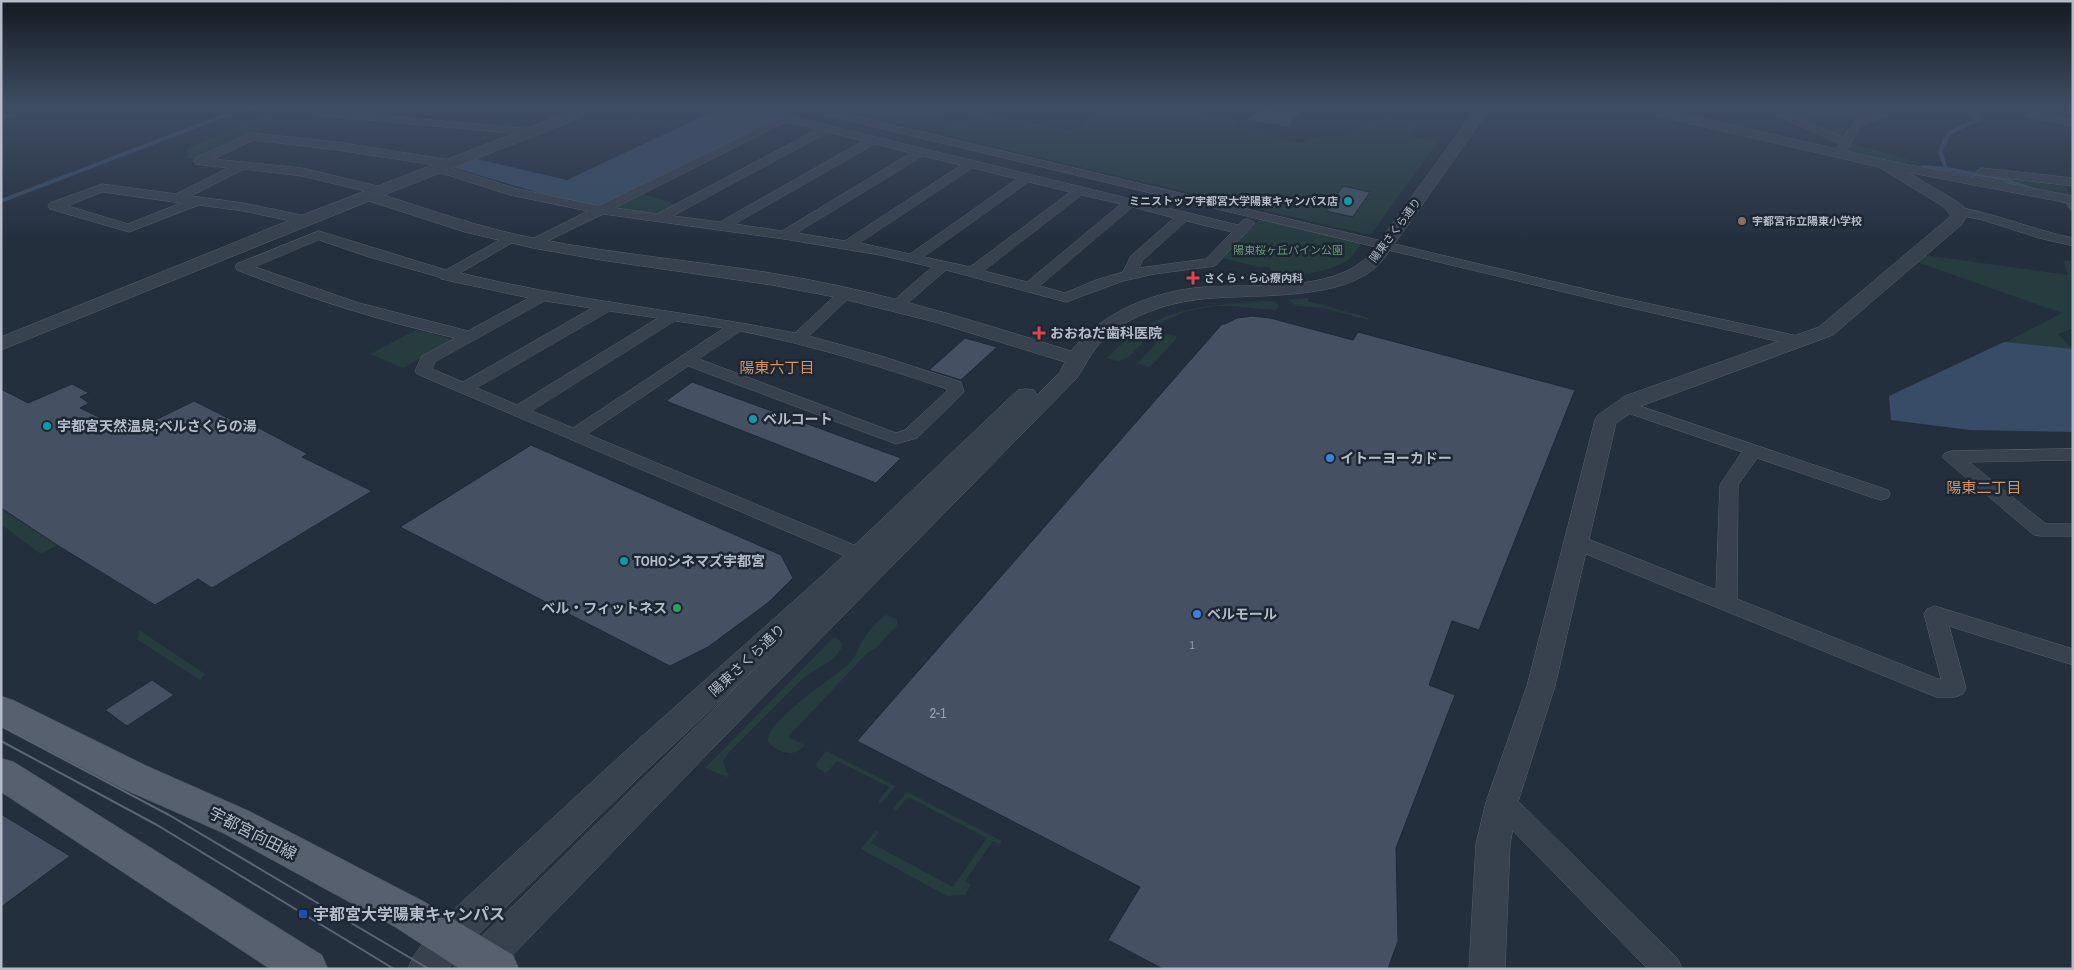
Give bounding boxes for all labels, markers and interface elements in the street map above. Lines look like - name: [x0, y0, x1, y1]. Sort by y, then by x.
- place label: ミニストップ宇都宮大学陽東キャンパス店: [1129, 194, 1338, 208]
- marker: ミニストップ宇都宮大学陽東キャンパス店: [1342, 195, 1354, 207]
- street label: 陽東さくら通り: [1366, 195, 1424, 265]
- place label: 宇都宮市立陽東小学校: [1752, 214, 1862, 228]
- marker: 宇都宮市立陽東小学校: [1736, 215, 1748, 227]
- park label: 陽東桜ヶ丘パイン公園: [1233, 243, 1343, 257]
- marker: さくら・ら心療内科: [1186, 271, 1200, 285]
- place label: さくら・ら心療内科: [1204, 271, 1303, 285]
- place label: おおねだ歯科医院: [1050, 324, 1162, 342]
- marker: おおねだ歯科医院: [1032, 326, 1046, 340]
- district label: 陽東六丁目: [739, 357, 815, 378]
- place label: ベルコート: [763, 410, 833, 428]
- marker: ベルコート: [747, 413, 759, 425]
- place label: 宇都宮天然温泉;ベルさくらの湯: [57, 417, 257, 435]
- marker: 宇都宮天然温泉;ベルさくらの湯: [41, 420, 53, 432]
- place label: イトーヨーカドー: [1340, 449, 1452, 467]
- marker: イトーヨーカドー: [1324, 452, 1336, 464]
- district label: 陽東二丁目: [1946, 477, 2022, 498]
- place label: TOHOシネマズ宇都宮: [634, 552, 765, 570]
- marker: TOHOシネマズ宇都宮: [618, 555, 630, 567]
- place label: ベル・フィットネス: [541, 599, 667, 617]
- marker: ベル・フィットネス: [671, 602, 683, 614]
- place label: ベルモール: [1207, 605, 1277, 623]
- marker: ベルモール: [1191, 608, 1203, 620]
- street label: 陽東さくら通り: [705, 620, 789, 700]
- house number: 1: [1189, 638, 1195, 652]
- house number: 2-1: [930, 704, 947, 722]
- street label: 宇都宮向田線: [205, 801, 301, 865]
- place label: 宇都宮大学陽東キャンパス: [313, 903, 505, 925]
- marker: 宇都宮大学陽東キャンパス: [297, 908, 309, 920]

